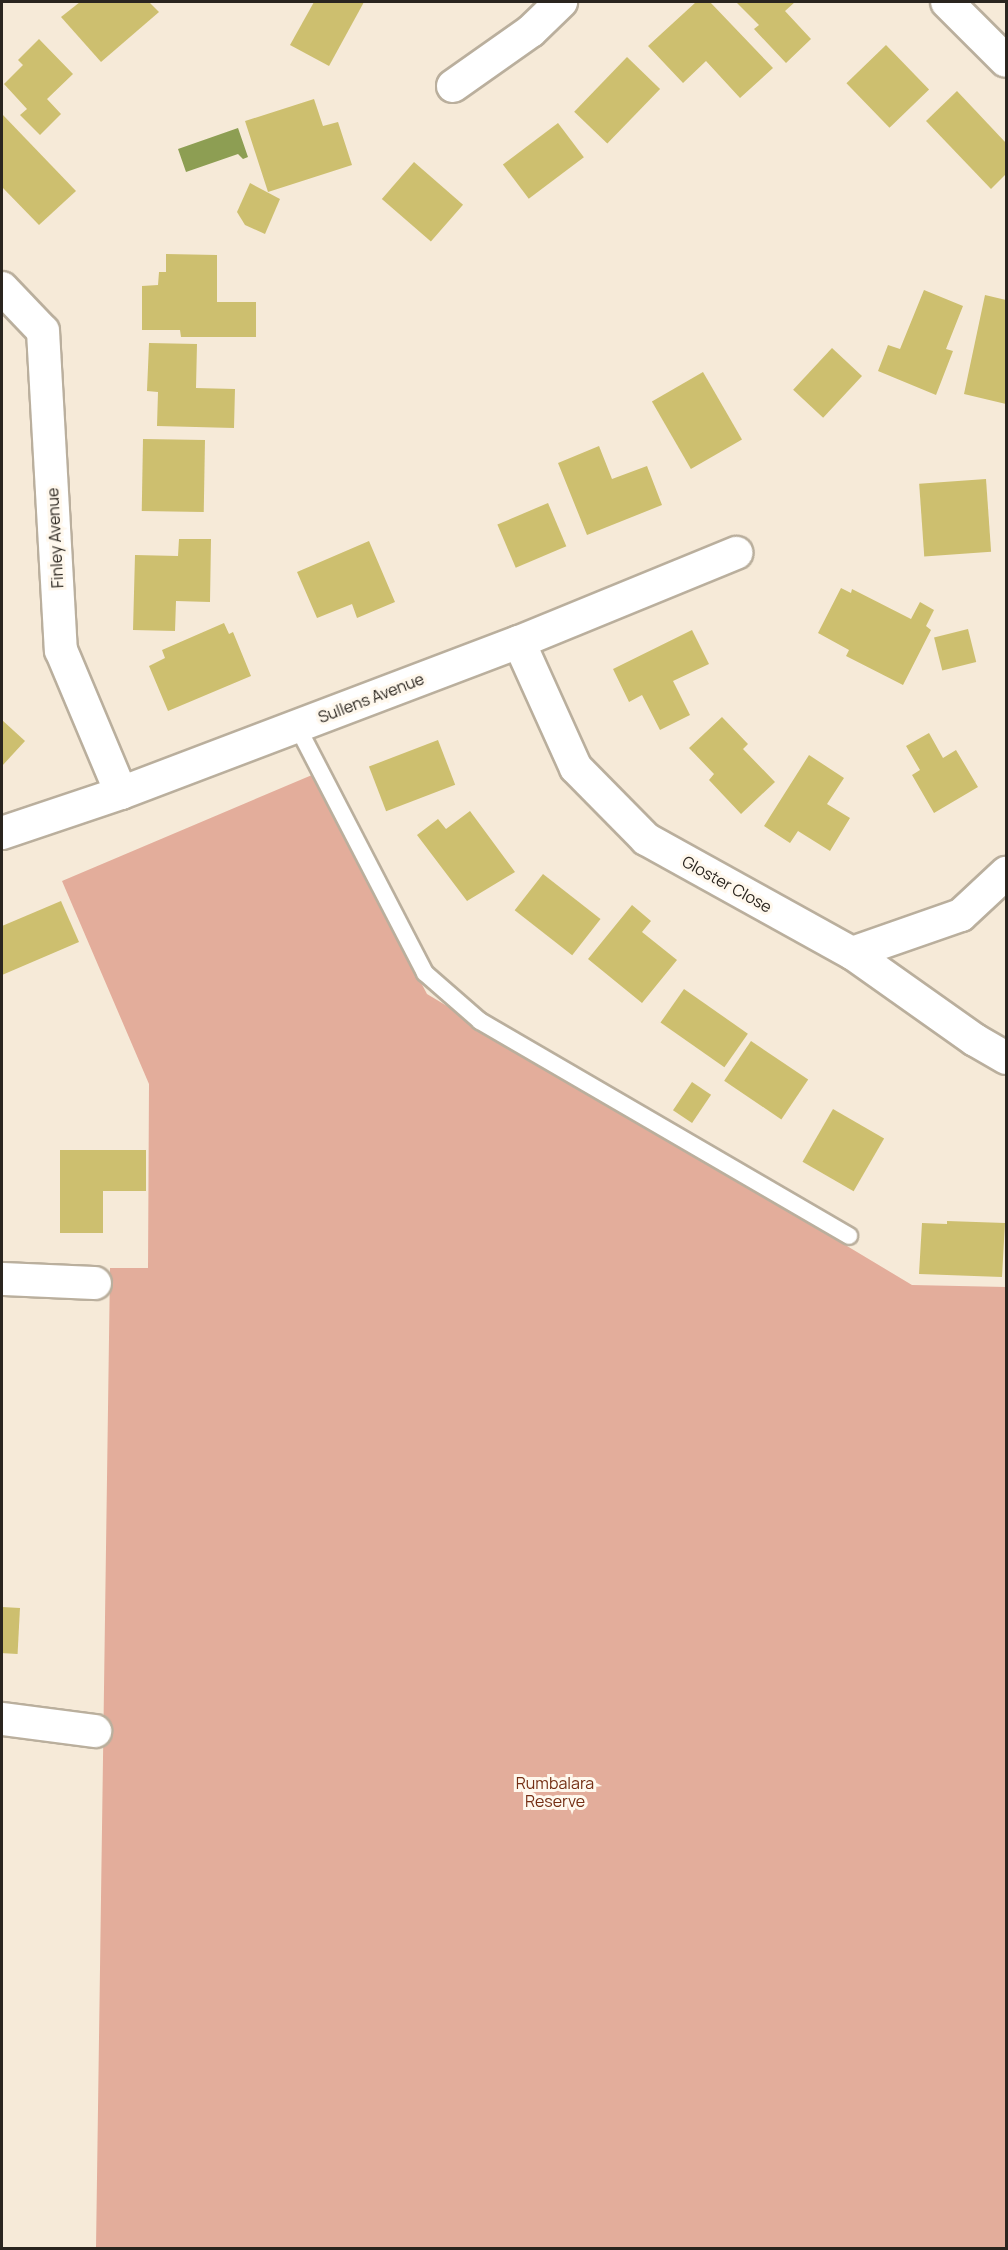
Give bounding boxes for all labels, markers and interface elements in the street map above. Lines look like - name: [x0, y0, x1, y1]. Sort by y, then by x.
- street label: Finley Avenue: [43, 487, 67, 589]
- street label: Sullens Avenue: [315, 669, 427, 727]
- street label: Gloster Close: [679, 851, 775, 917]
- park label: Rumbalara Reserve: [516, 1773, 594, 1811]

